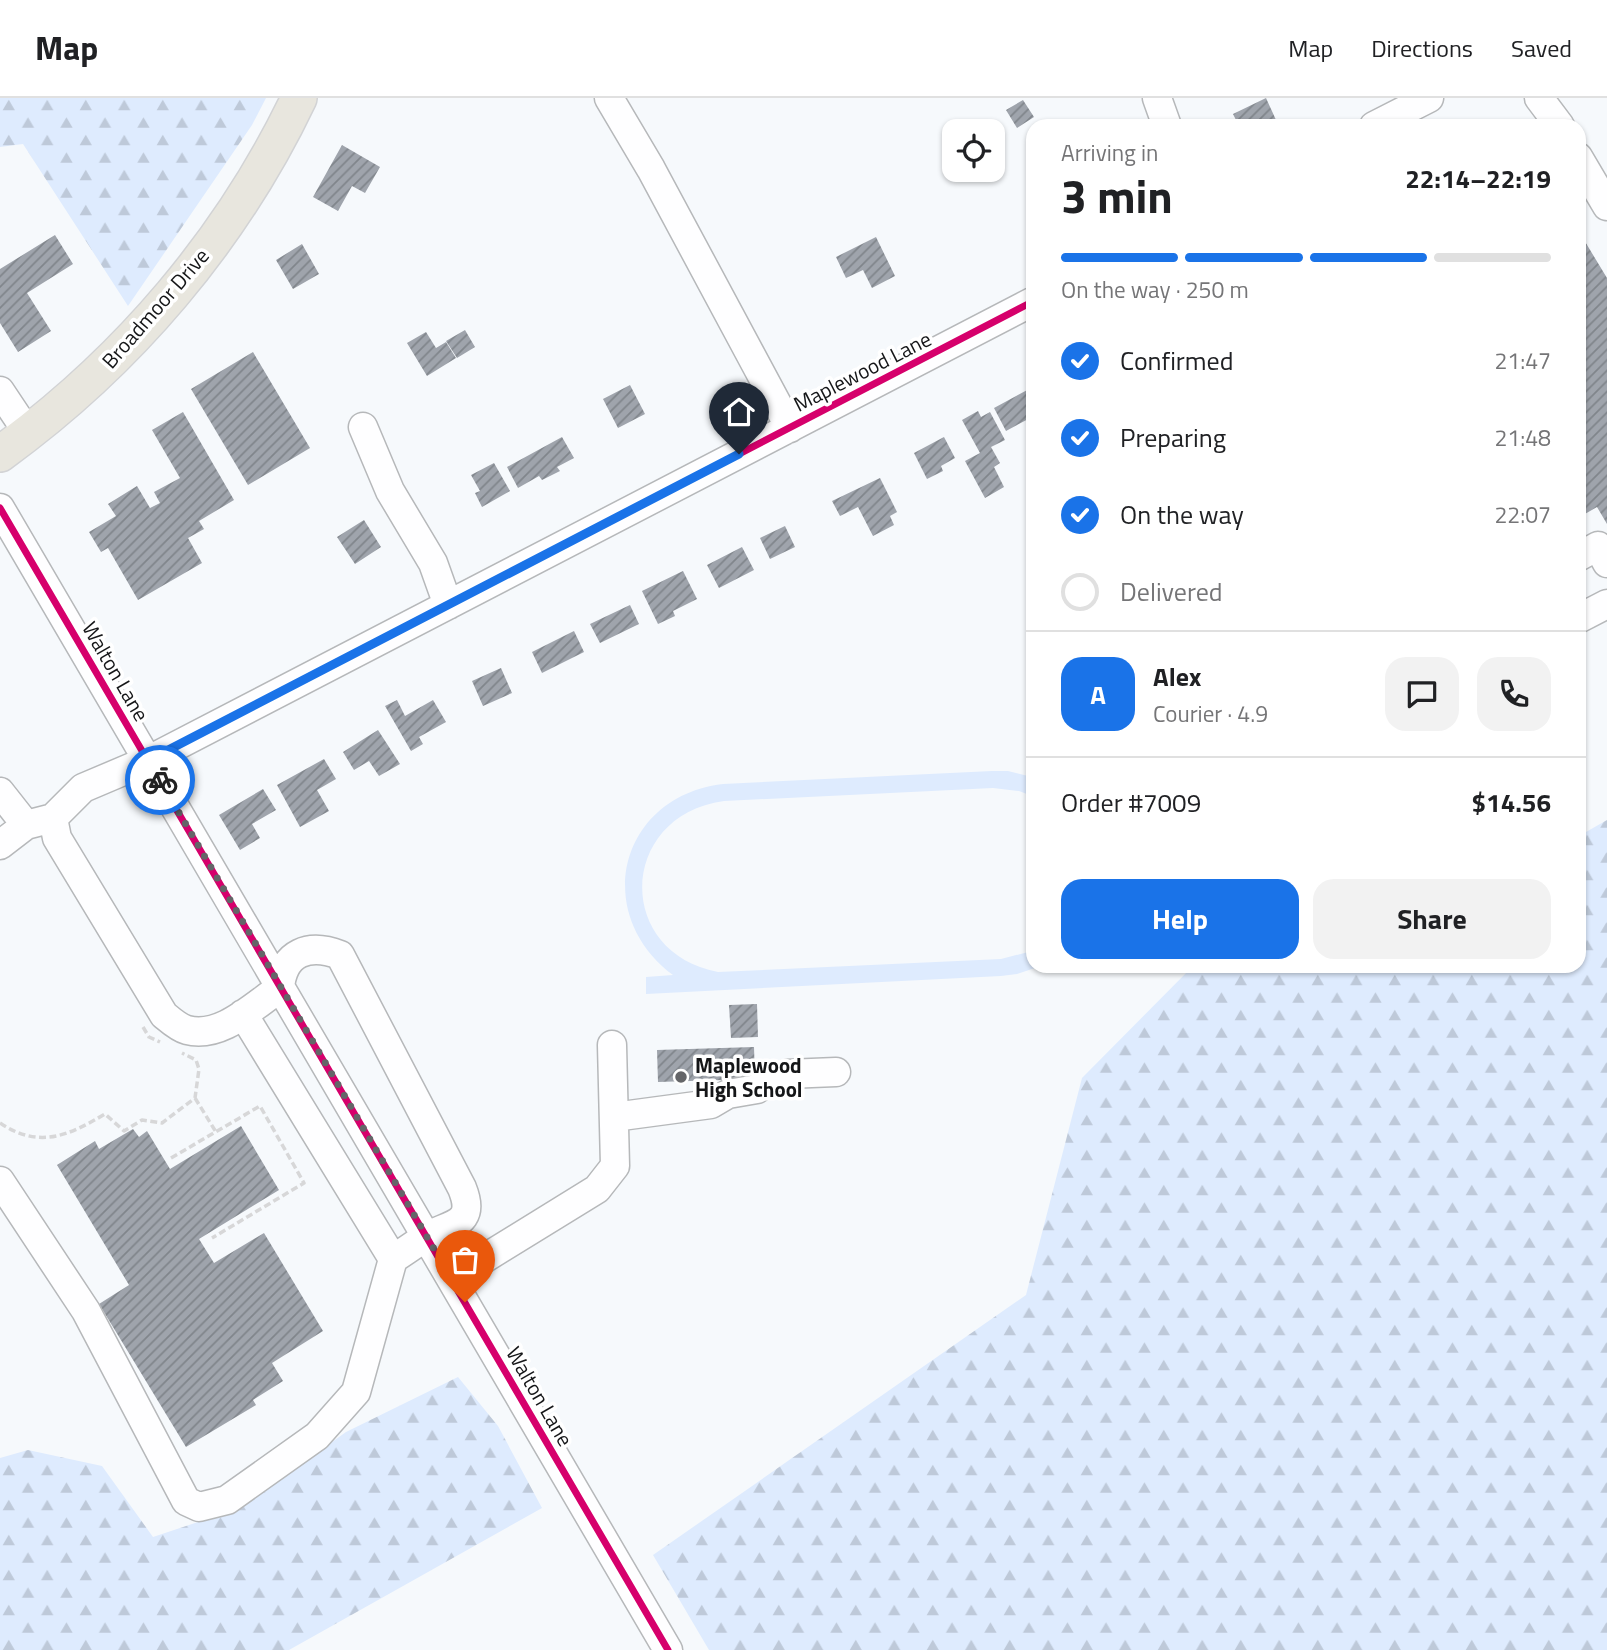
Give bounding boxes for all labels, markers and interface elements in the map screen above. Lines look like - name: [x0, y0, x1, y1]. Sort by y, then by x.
- text: Map: [35, 23, 98, 73]
- text: Map: [1288, 30, 1333, 66]
- text: Directions: [1371, 30, 1473, 66]
- text: Saved: [1511, 30, 1572, 66]
- map controls: [942, 119, 1005, 182]
- button: locate: [942, 119, 1005, 182]
- text: Arriving in: [1061, 135, 1158, 170]
- text: 22:14–22:19: [1405, 159, 1551, 198]
- text: 3 min: [1061, 161, 1173, 231]
- street label: Broadmoor Drive: [94, 241, 216, 375]
- text: On the way · 250 m: [1061, 272, 1249, 307]
- street label: Maplewood Lane: [788, 323, 936, 419]
- text: Confirmed: [1120, 341, 1234, 380]
- icon: check: [1061, 342, 1099, 380]
- text: 21:47: [1494, 343, 1551, 378]
- pin: [709, 382, 769, 454]
- icon: home: [720, 393, 758, 431]
- text: Preparing: [1120, 418, 1226, 457]
- icon: check: [1061, 419, 1099, 457]
- text: 21:48: [1494, 420, 1551, 455]
- text: On the way: [1120, 495, 1244, 534]
- icon: check: [1061, 496, 1099, 534]
- text: 22:07: [1494, 497, 1551, 532]
- text: Delivered: [1120, 572, 1223, 611]
- street label: Walton Lane: [75, 615, 157, 727]
- text: Alex: [1153, 657, 1201, 696]
- button: chat: [1385, 657, 1459, 731]
- button: phone: [1477, 657, 1551, 731]
- text: A: [1090, 675, 1106, 714]
- text: Courier · 4.9: [1153, 696, 1268, 731]
- courier: [125, 745, 195, 815]
- icon: bike: [141, 761, 179, 799]
- text: Order #7009: [1061, 783, 1201, 822]
- text: $14.56: [1472, 783, 1551, 822]
- button: Help: [1061, 879, 1299, 959]
- button: Share: [1313, 879, 1551, 959]
- place label: Maplewood High School: [695, 1049, 803, 1105]
- marker: Maplewood High School: [673, 1069, 689, 1085]
- pin: [435, 1230, 495, 1302]
- icon: bag: [446, 1241, 484, 1279]
- street label: Walton Lane: [499, 1340, 581, 1452]

